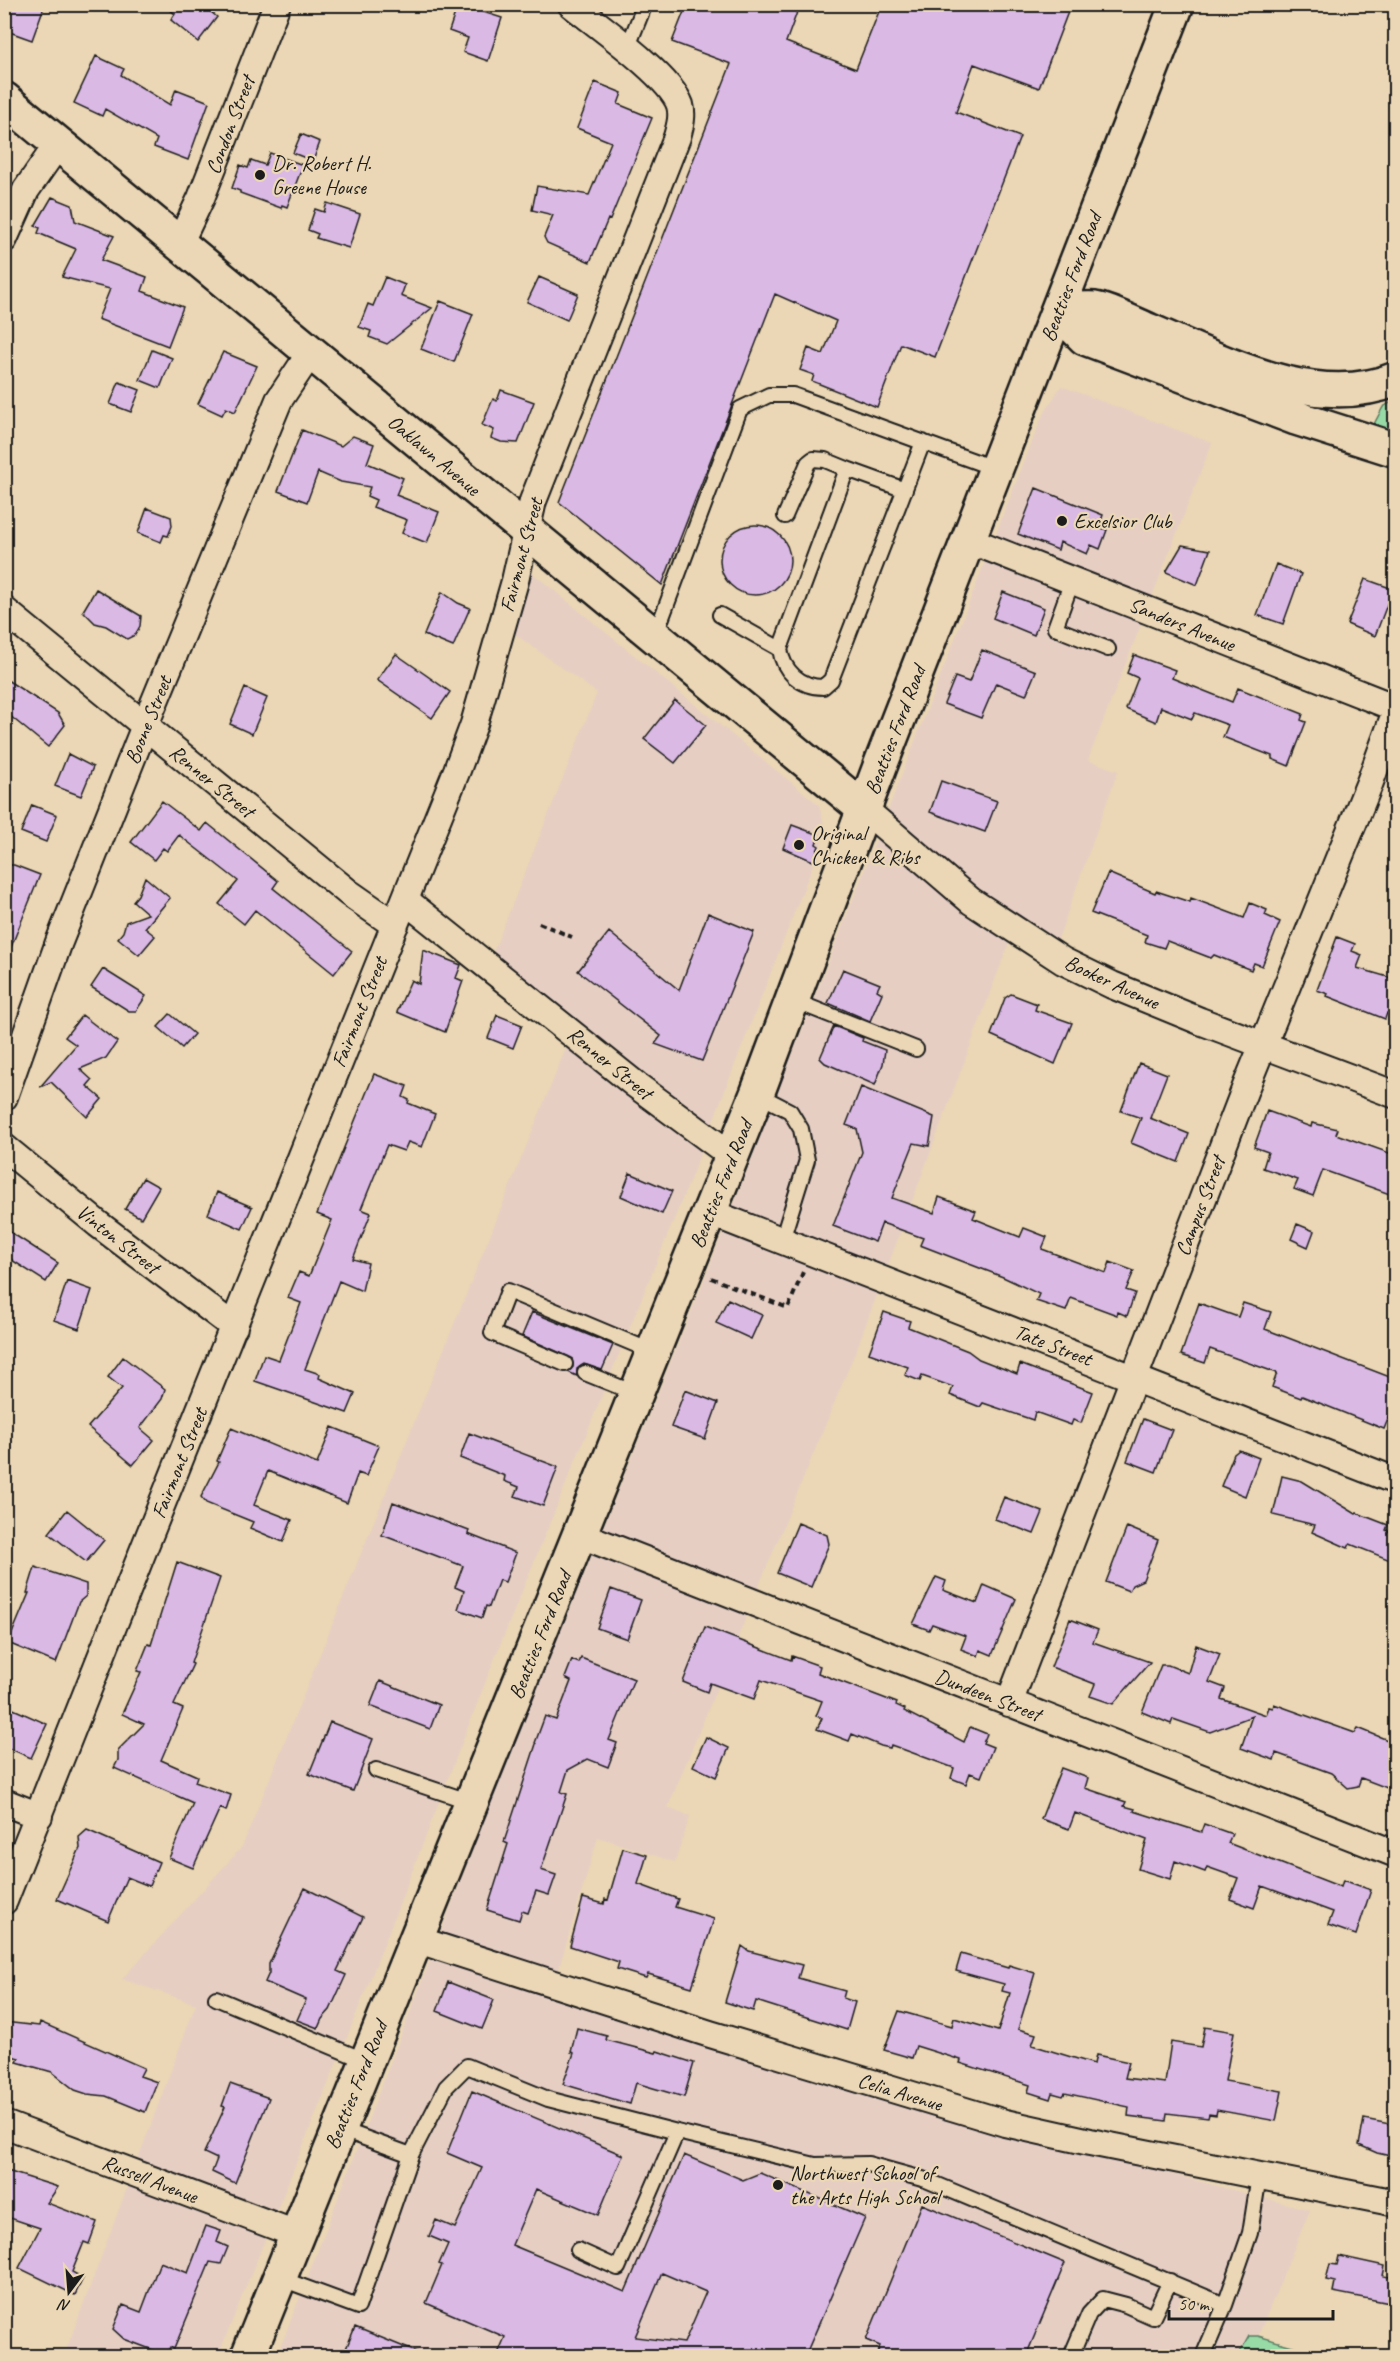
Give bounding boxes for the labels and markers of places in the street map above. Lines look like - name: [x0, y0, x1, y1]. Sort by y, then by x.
- place label: Dr. Robert H. Greene House: [272, 150, 372, 200]
- marker: Dr. Robert H. Greene House: [253, 168, 267, 182]
- place label: Excelsior Club: [1074, 508, 1173, 534]
- marker: Excelsior Club: [1055, 514, 1069, 528]
- place label: Original Chicken & Ribs: [811, 820, 921, 870]
- marker: Original Chicken & Ribs: [792, 838, 806, 852]
- place label: Northwest School of the Arts High School: [790, 2160, 943, 2210]
- marker: Northwest School of the Arts High School: [771, 2178, 785, 2192]

